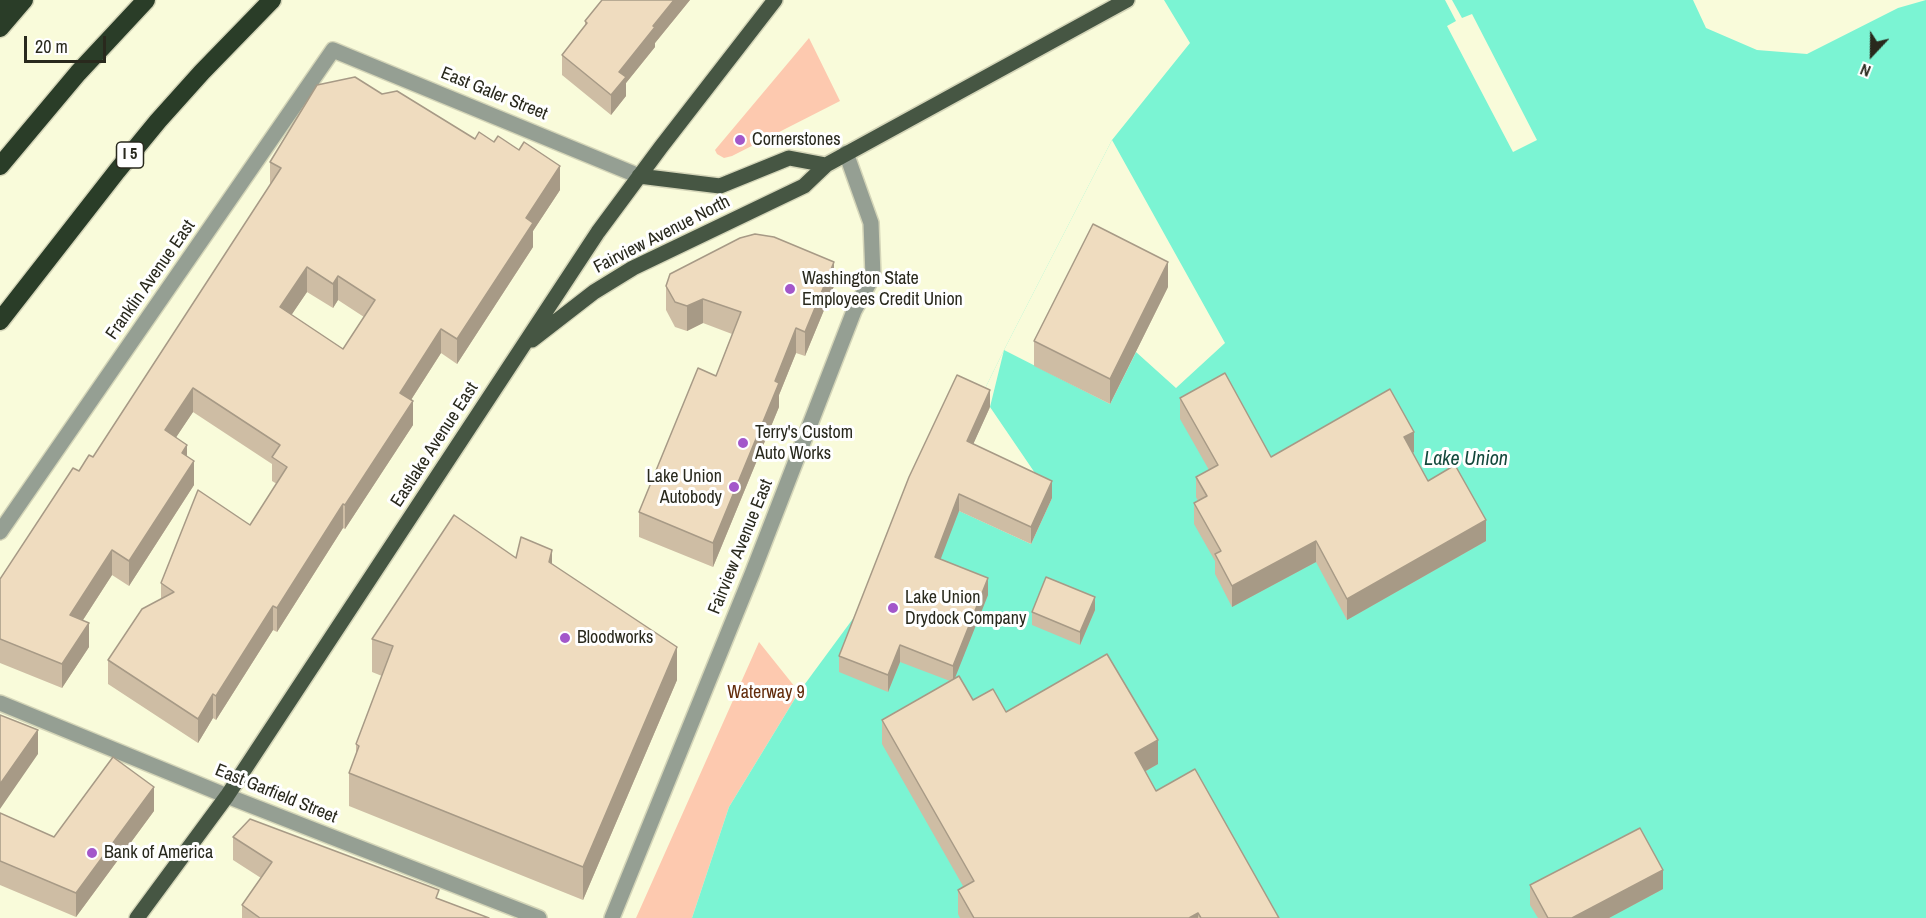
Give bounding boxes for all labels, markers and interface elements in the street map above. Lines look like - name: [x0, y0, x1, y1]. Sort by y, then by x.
- scale bar: [27, 24, 110, 62]
- north arrow: [1842, 24, 1902, 84]
- text: 20 m: [35, 34, 68, 59]
- text: N: [1857, 59, 1874, 83]
- street label: East Galer Street: [437, 63, 551, 125]
- place label: Cornerstones: [752, 129, 841, 151]
- marker: Cornerstones: [733, 133, 747, 147]
- road number: I 5: [116, 142, 144, 168]
- street label: Fairview Avenue North: [590, 191, 734, 279]
- street label: Franklin Avenue East: [102, 216, 200, 344]
- place label: Washington State Employees Credit Union: [802, 268, 963, 310]
- marker: Washington State Employees Credit Union: [783, 282, 797, 296]
- street label: Eastlake Avenue East: [387, 379, 483, 511]
- place label: Terry's Custom Auto Works: [755, 422, 853, 464]
- marker: Terry's Custom Auto Works: [736, 436, 750, 450]
- water label: Lake Union: [1424, 448, 1508, 472]
- place label: Lake Union Autobody: [647, 466, 722, 508]
- street label: Fairview Avenue East: [704, 476, 778, 618]
- marker: Lake Union Autobody: [727, 480, 741, 494]
- place label: Lake Union Drydock Company: [905, 587, 1026, 630]
- marker: Lake Union Drydock Company: [886, 601, 900, 615]
- place label: Bloodworks: [577, 627, 653, 649]
- marker: Bloodworks: [558, 631, 572, 645]
- park label: Waterway 9: [727, 682, 805, 704]
- street label: East Garfield Street: [212, 760, 340, 828]
- place label: Bank of America: [104, 842, 213, 864]
- marker: Bank of America: [85, 846, 99, 860]

